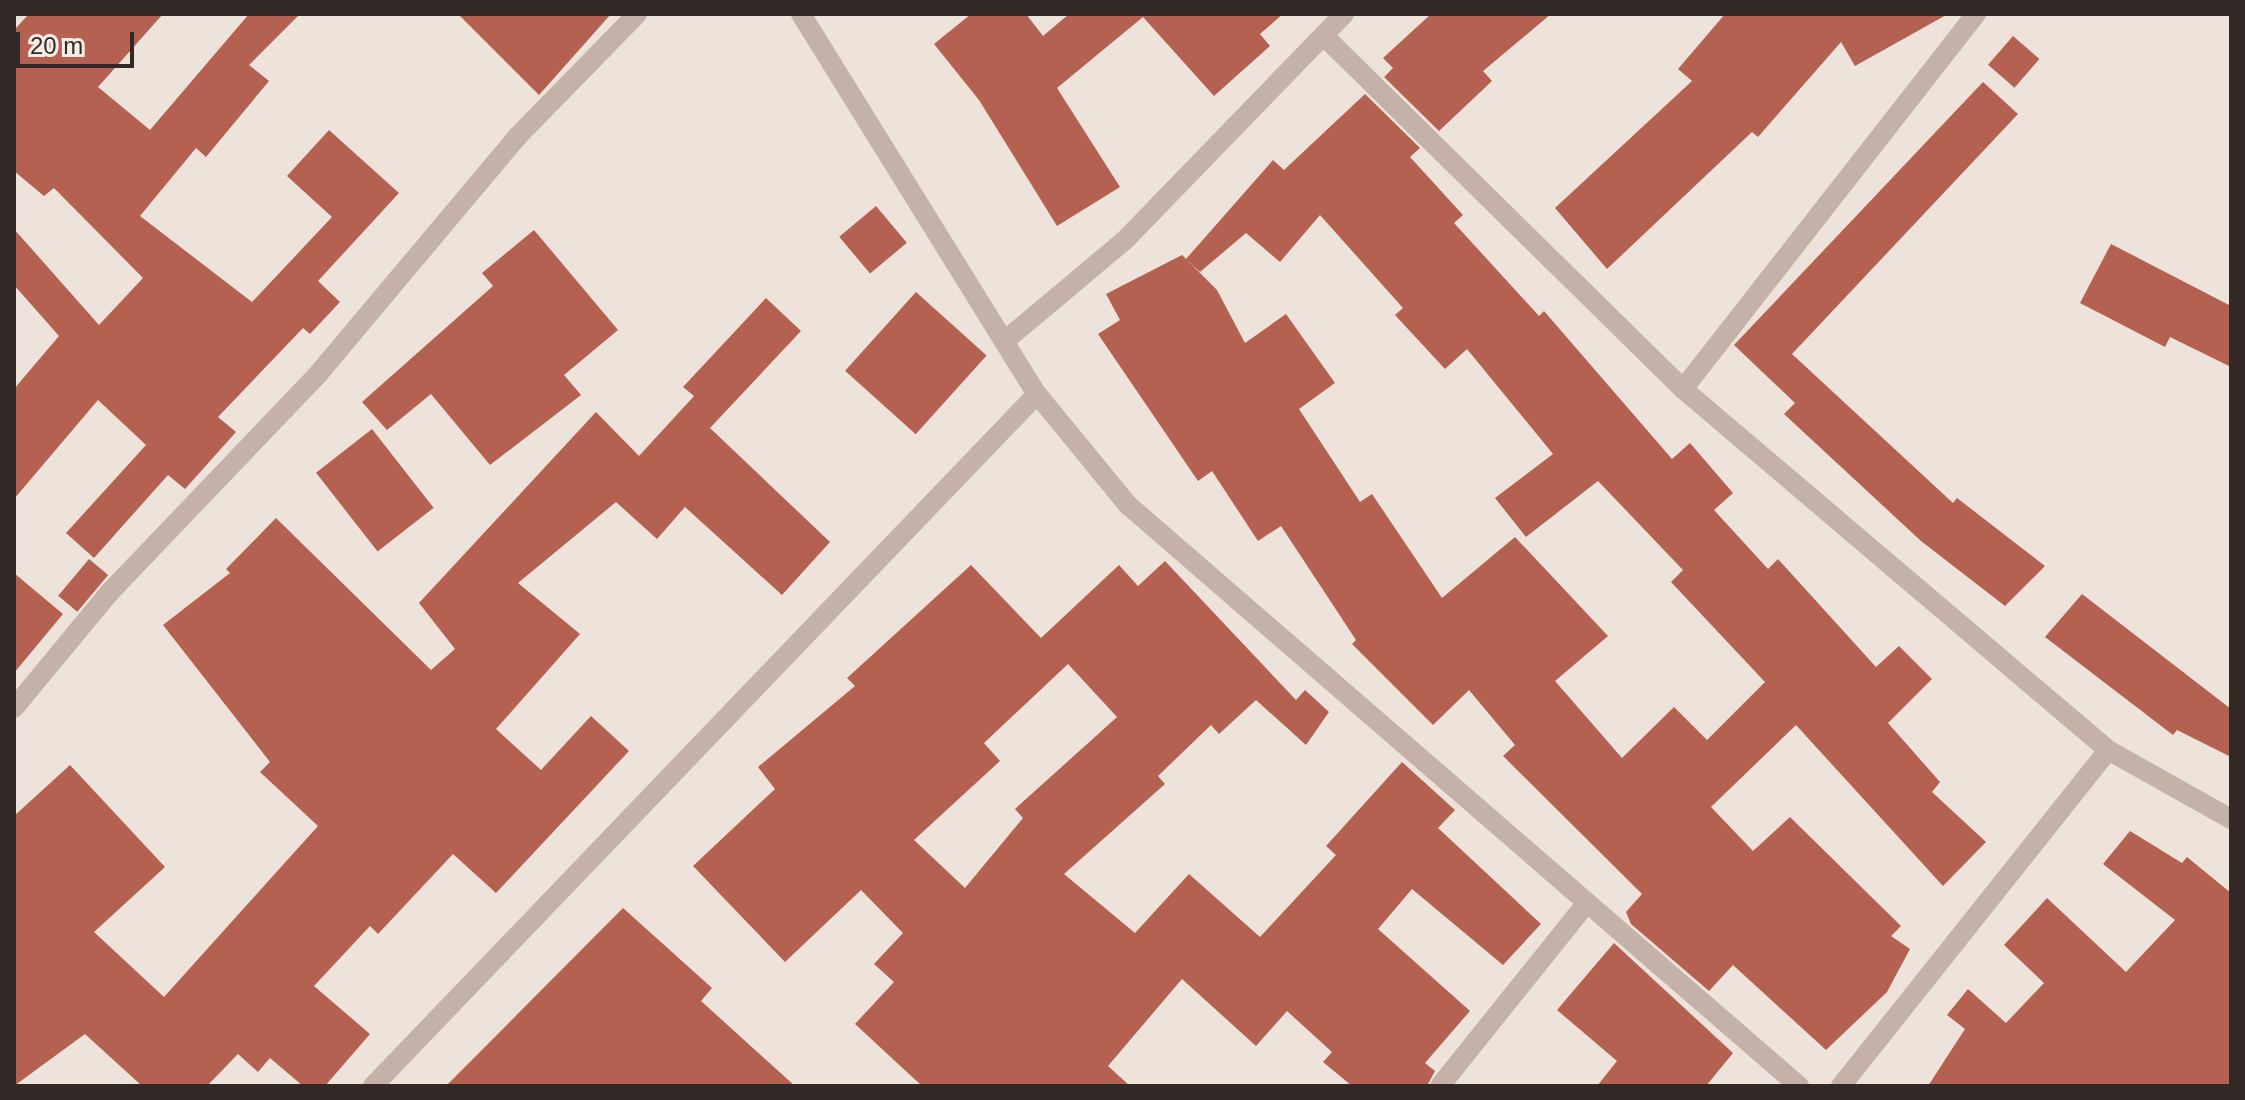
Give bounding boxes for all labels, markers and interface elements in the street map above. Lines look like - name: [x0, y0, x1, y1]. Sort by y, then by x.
- scale bar: [20, 16, 138, 66]
- text: 20 m: [30, 32, 83, 59]

